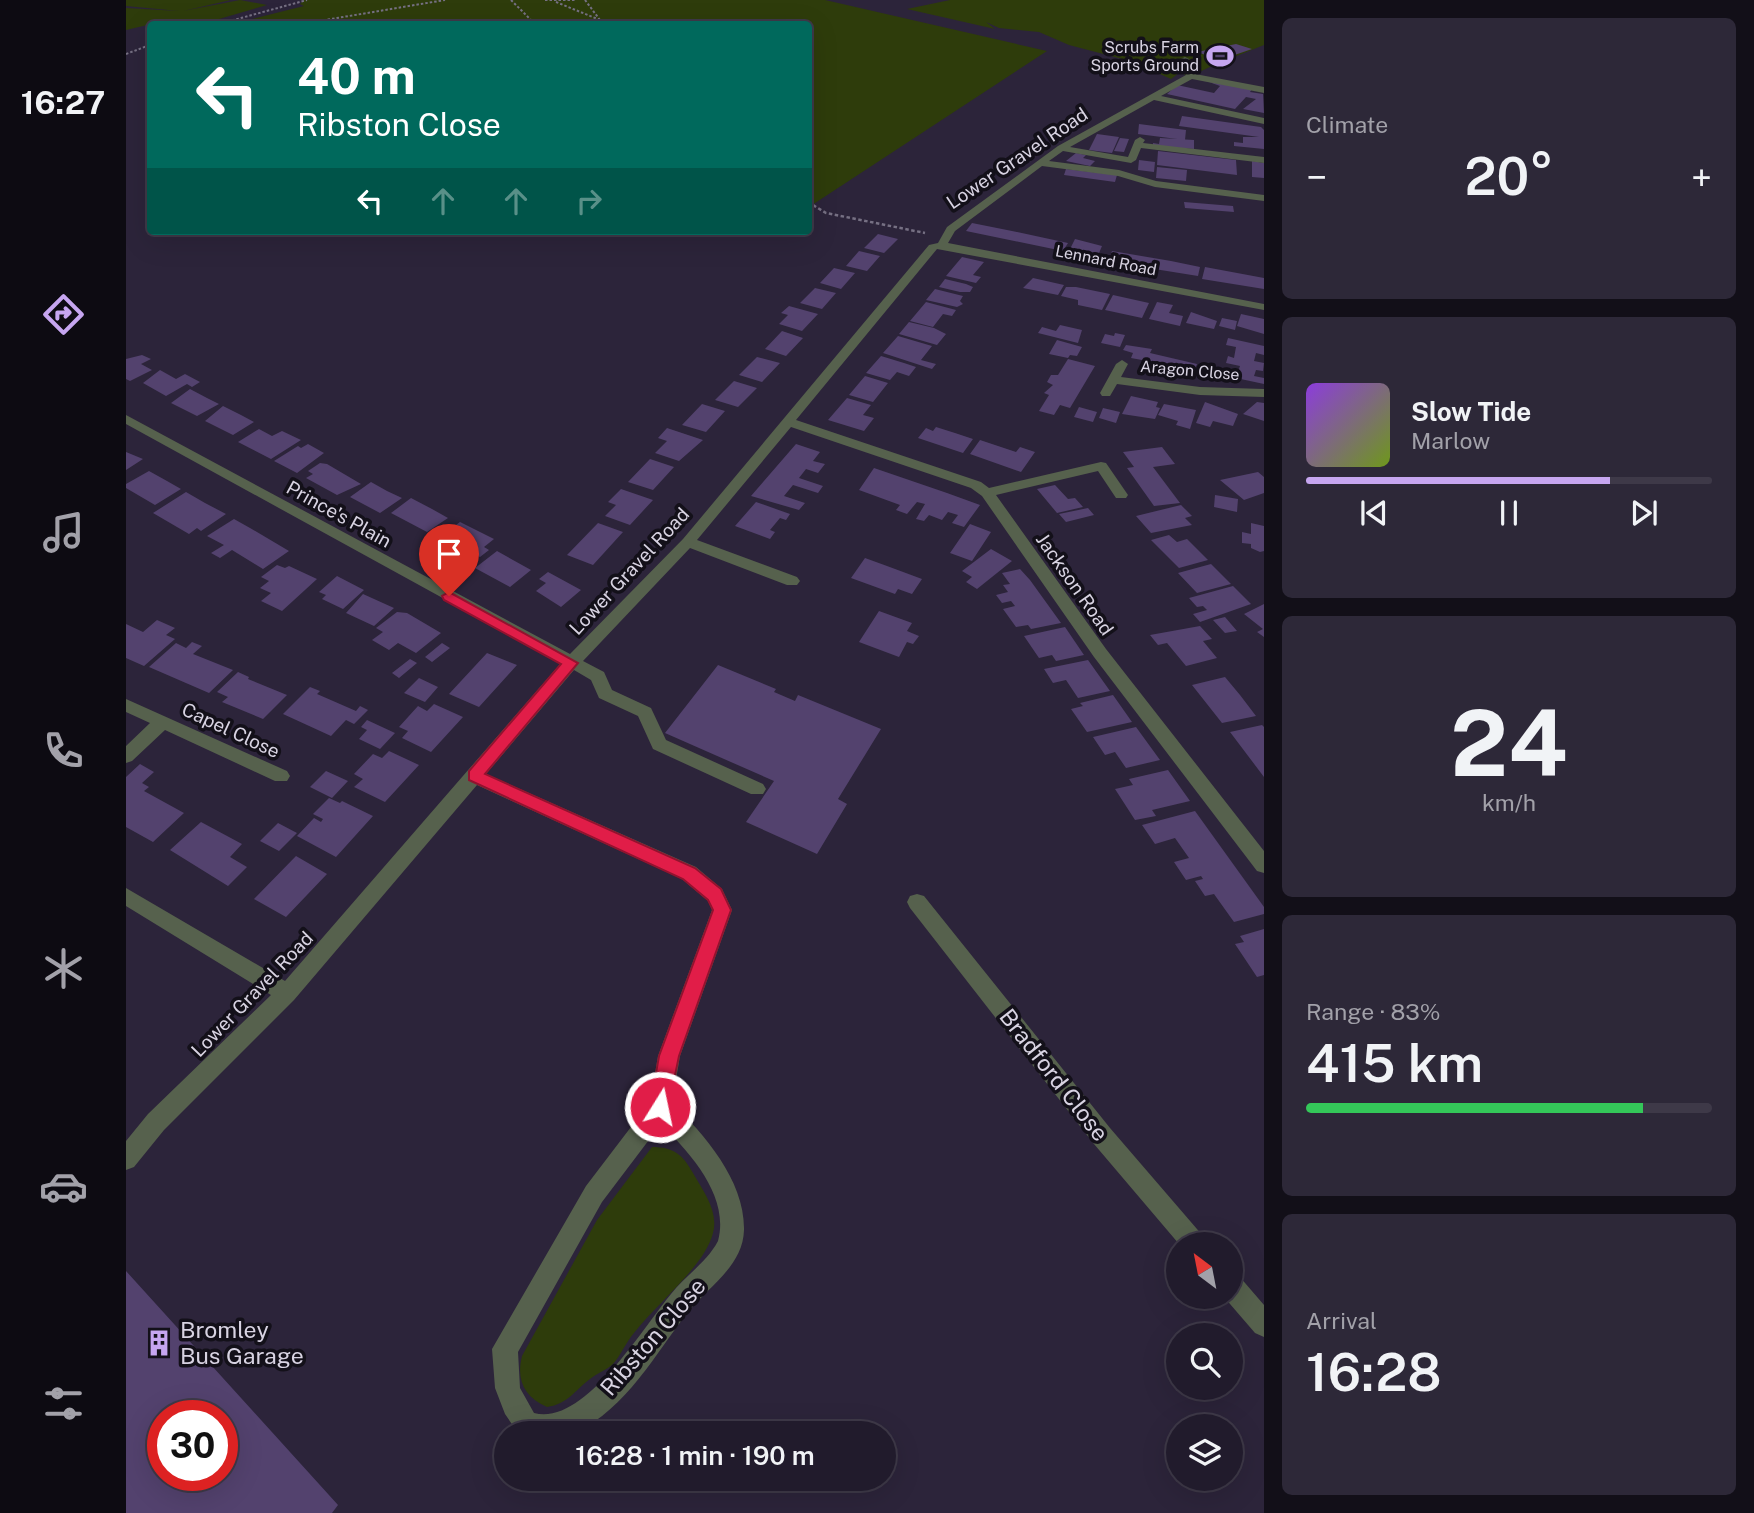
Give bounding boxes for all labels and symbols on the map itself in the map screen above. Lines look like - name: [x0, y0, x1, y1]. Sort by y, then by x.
- place label: Scrubs Farm Sports Ground: [1091, 38, 1199, 75]
- sports icon: Scrubs Farm Sports Ground: [1205, 41, 1235, 71]
- street label: Lower Gravel Road: [942, 103, 1092, 213]
- street label: Lennard Road: [1054, 241, 1158, 280]
- street label: Aragon Close: [1139, 357, 1240, 384]
- street label: Prince's Plain: [283, 476, 395, 552]
- street label: Lower Gravel Road: [565, 503, 693, 639]
- pin: [419, 524, 479, 596]
- street label: Jackson Road: [1032, 529, 1118, 639]
- street label: Capel Close: [179, 698, 283, 762]
- street label: Lower Gravel Road: [187, 927, 317, 1061]
- street label: Bradford Close: [994, 1003, 1114, 1146]
- position arrow: [623, 1070, 697, 1144]
- north arrow: [1166, 1232, 1242, 1309]
- street label: Ribston Close: [594, 1272, 711, 1401]
- place label: Bromley Bus Garage: [180, 1316, 304, 1369]
- building icon: Bromley Bus Garage: [144, 1328, 174, 1358]
- speed limit sign: 30: [147, 1400, 238, 1491]

